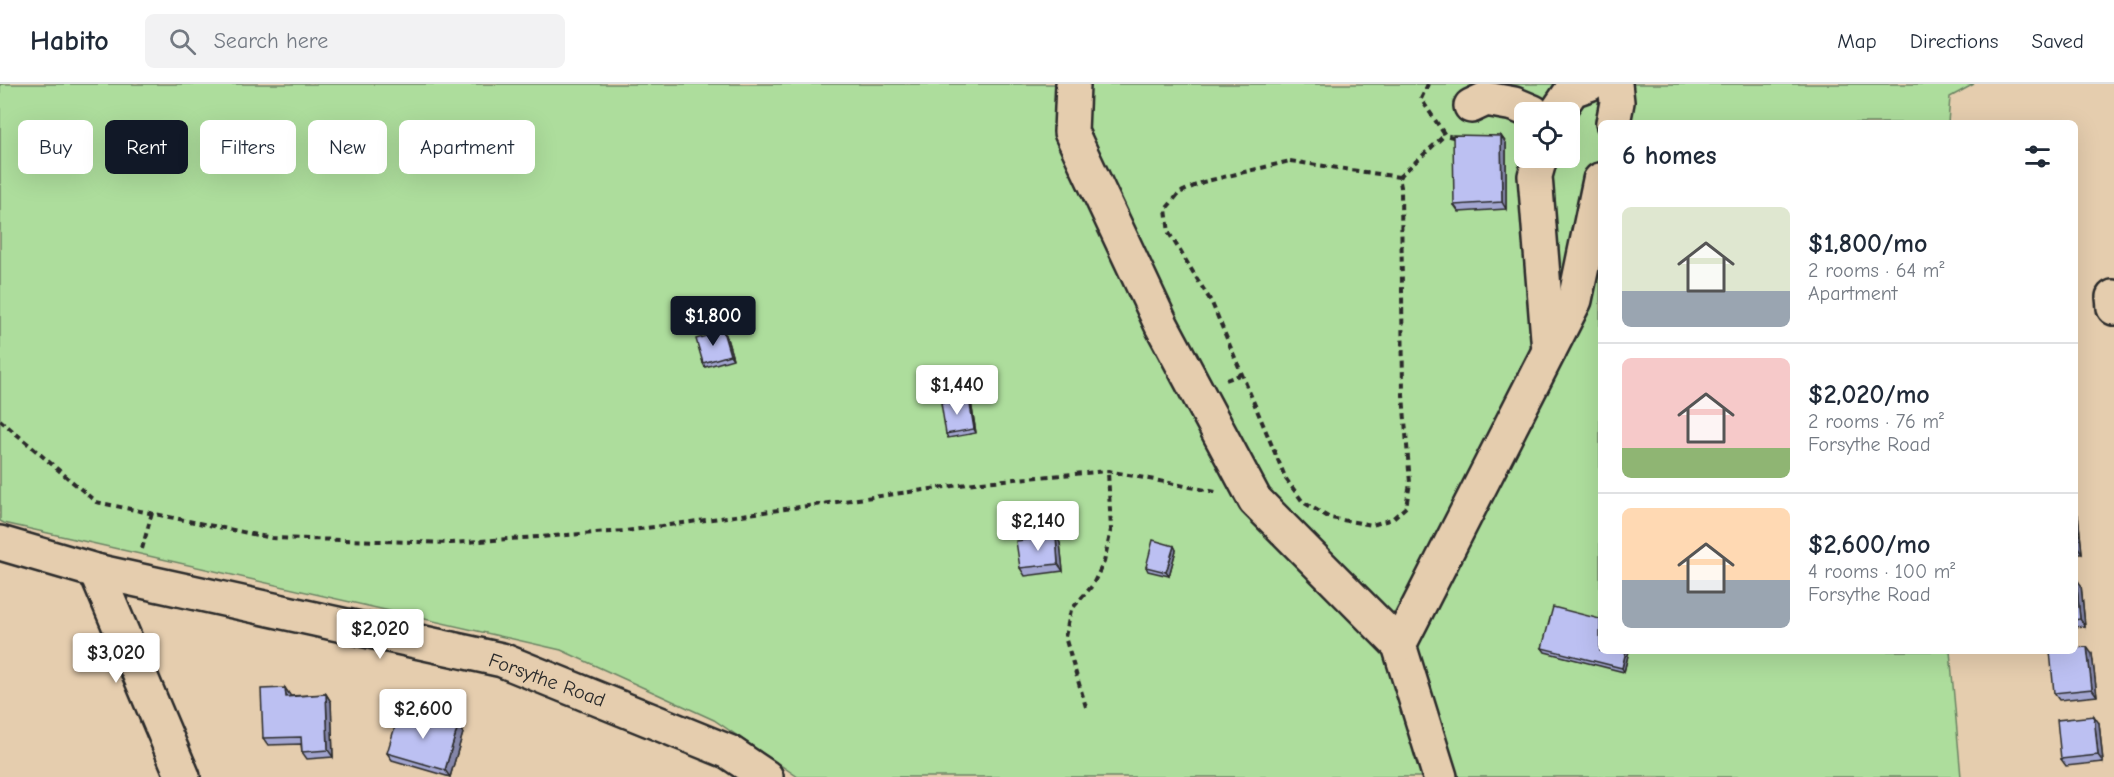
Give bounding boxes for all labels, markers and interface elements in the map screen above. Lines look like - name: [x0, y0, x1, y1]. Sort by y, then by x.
- search box: [145, 14, 565, 68]
- text: Habito: [30, 25, 109, 57]
- icon: search: [166, 25, 199, 58]
- text: Search here: [214, 28, 328, 54]
- text: Map: [1837, 29, 1877, 53]
- text: Directions: [1910, 29, 1999, 53]
- text: Saved: [2032, 29, 2084, 53]
- map controls: [1514, 102, 1580, 168]
- button: locate: [1514, 102, 1580, 168]
- chip: Buy: [18, 120, 93, 174]
- chip: Rent: [105, 120, 188, 174]
- chip: Filters: [200, 120, 296, 174]
- chip: New: [308, 120, 387, 174]
- chip: Apartment: [399, 120, 535, 174]
- icon: filters: [2021, 140, 2054, 173]
- text: 6 homes: [1622, 141, 1717, 171]
- text: $1,800/mo: [1808, 229, 1927, 259]
- icon: home: [1670, 231, 1742, 303]
- text: 2 rooms · 64 m²: [1808, 259, 1944, 282]
- text: Apartment: [1808, 282, 1898, 305]
- pin: $1,800: [664, 296, 762, 347]
- text: $1,800: [685, 304, 741, 327]
- pin: $1,440: [908, 365, 1006, 416]
- text: $1,440: [930, 373, 984, 396]
- text: $2,020/mo: [1808, 380, 1930, 410]
- icon: home: [1670, 382, 1742, 454]
- text: 2 rooms · 76 m²: [1808, 410, 1944, 433]
- text: Forsythe Road: [1808, 433, 1931, 456]
- pin: $2,140: [989, 501, 1087, 552]
- text: $2,140: [1011, 509, 1065, 532]
- text: $2,600/mo: [1808, 530, 1930, 560]
- icon: home: [1670, 532, 1742, 604]
- text: 4 rooms · 100 m²: [1808, 560, 1955, 583]
- text: Forsythe Road: [1808, 583, 1931, 606]
- pin: $2,020: [331, 609, 429, 660]
- text: $2,020: [351, 617, 409, 640]
- pin: $3,020: [67, 633, 165, 684]
- text: $3,020: [87, 641, 145, 664]
- street label: Forsythe Road: [486, 648, 608, 712]
- pin: $2,600: [374, 689, 472, 740]
- text: $2,600: [393, 697, 453, 720]

